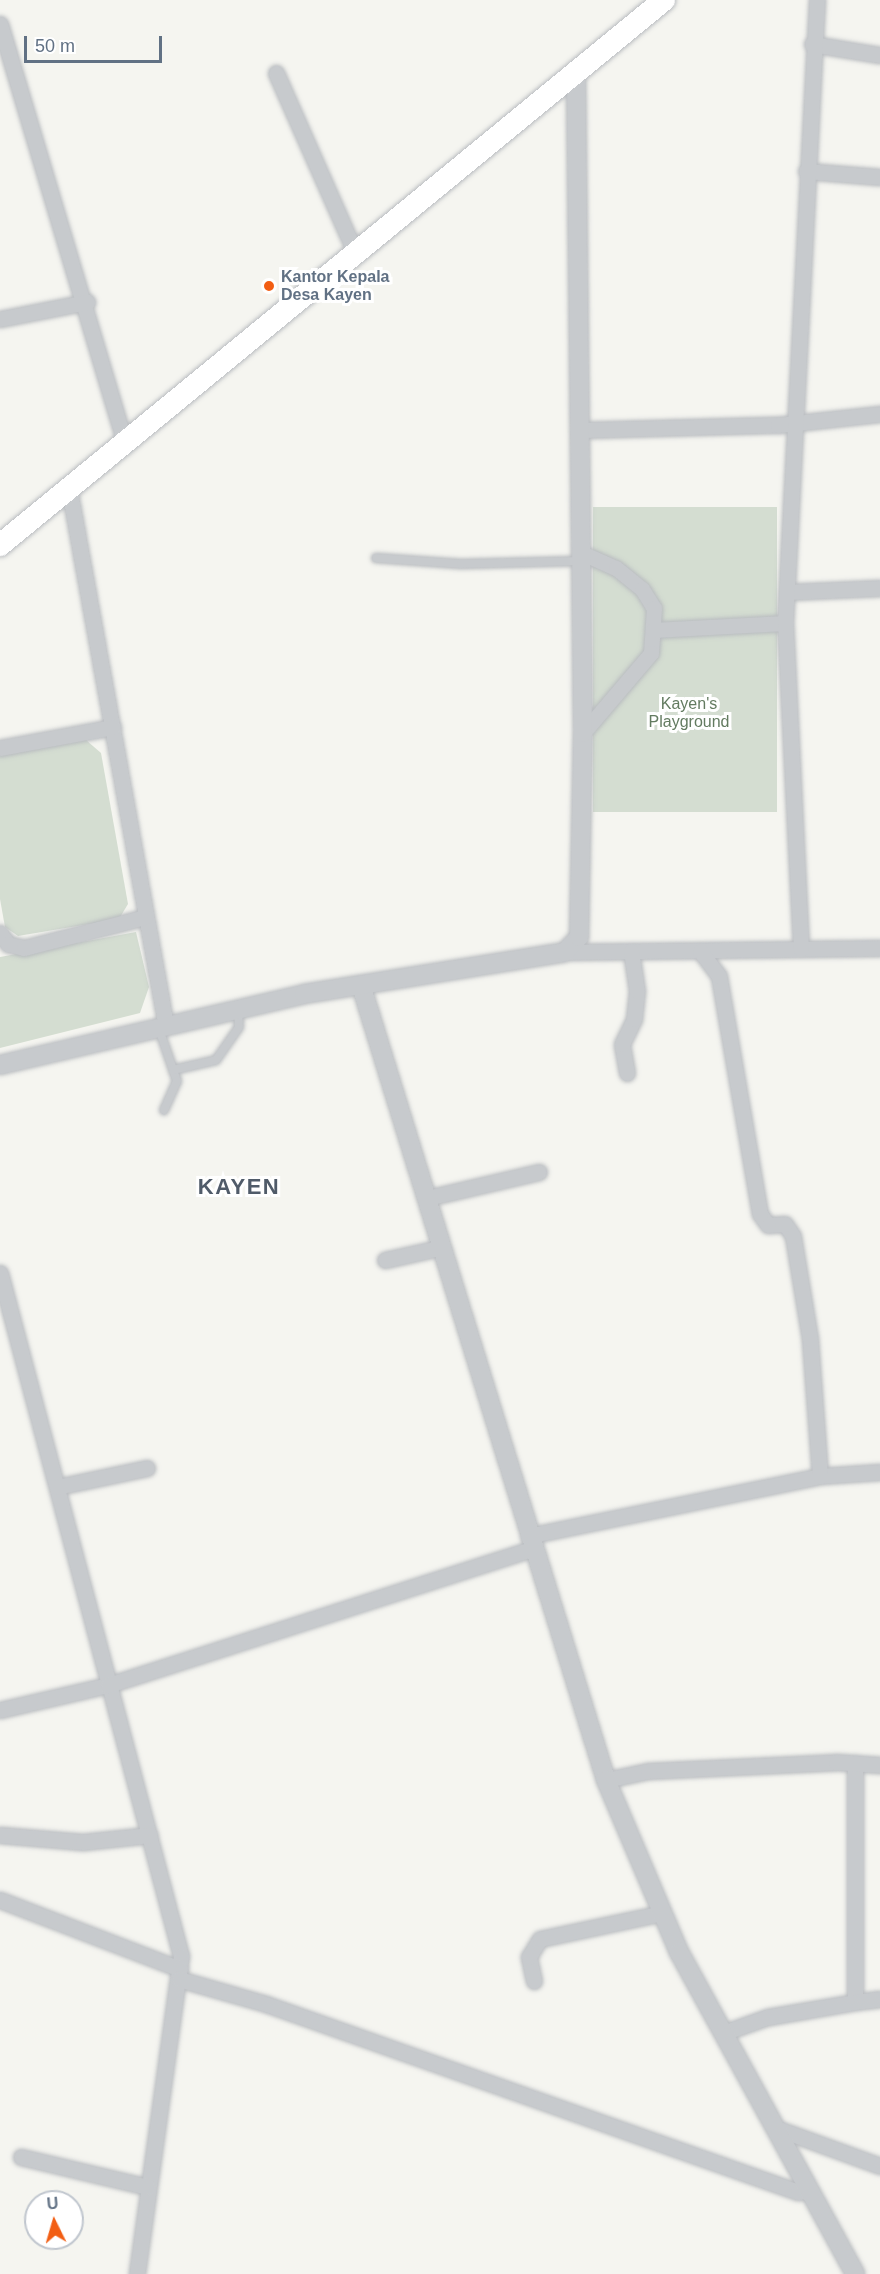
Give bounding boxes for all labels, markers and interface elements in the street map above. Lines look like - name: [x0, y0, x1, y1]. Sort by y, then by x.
- scale bar: [27, 24, 165, 62]
- text: 50 m: [35, 36, 75, 56]
- place label: Kantor Kepala Desa Kayen: [281, 267, 389, 305]
- marker: Kantor Kepala Desa Kayen: [262, 279, 276, 293]
- park label: Kayen's Playground: [649, 694, 729, 732]
- district label: KAYEN: [198, 1174, 280, 1200]
- north arrow: [24, 2190, 84, 2250]
- text: U: [46, 2195, 59, 2213]

